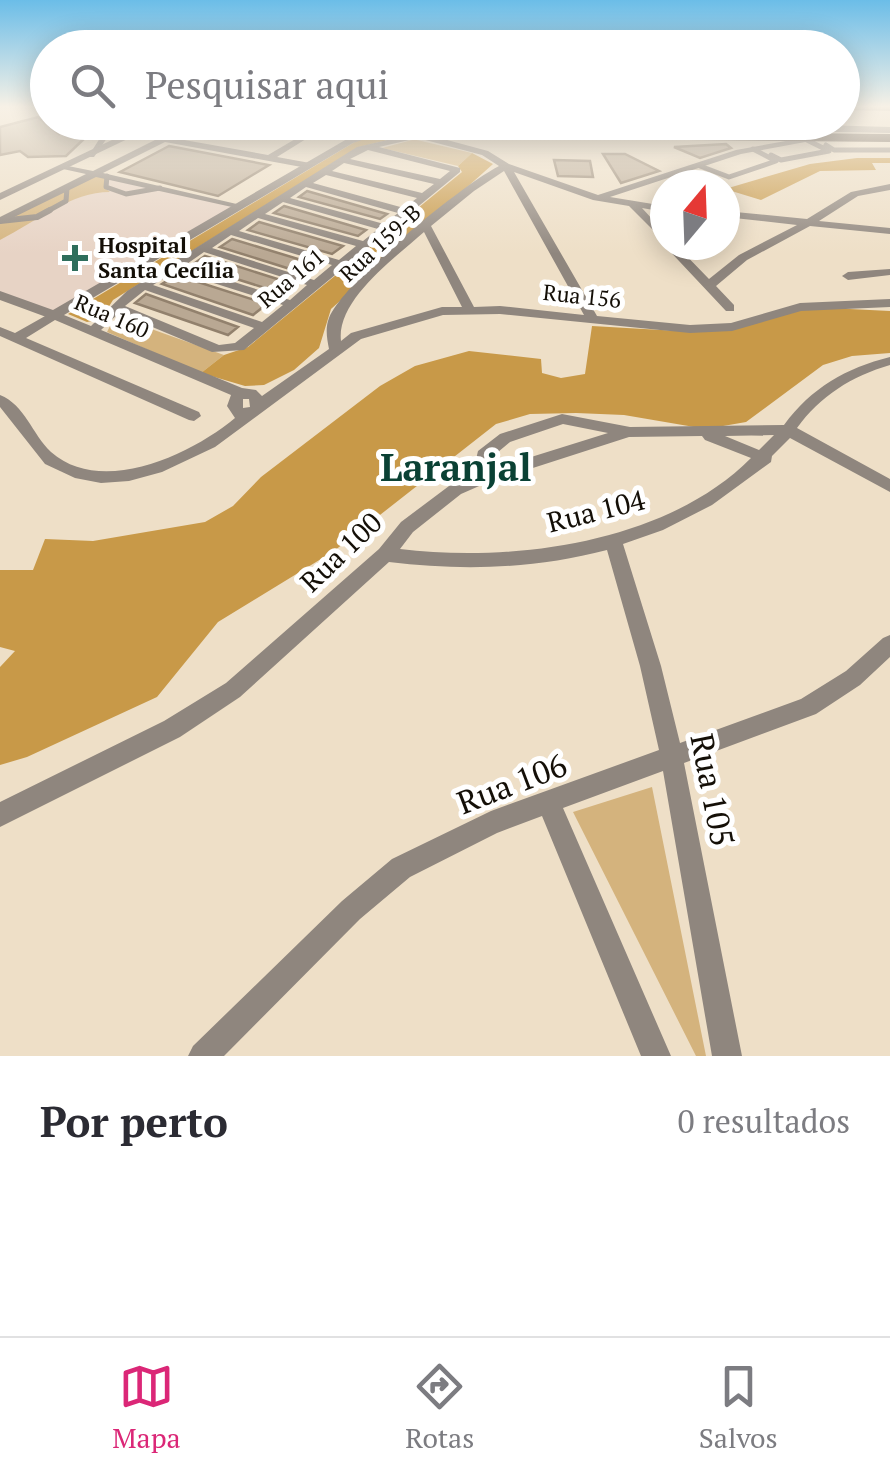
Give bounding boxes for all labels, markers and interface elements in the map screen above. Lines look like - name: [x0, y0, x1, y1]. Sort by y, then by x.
- search box: [30, 30, 860, 140]
- icon: search: [65, 58, 120, 113]
- text: Pesquisar aqui: [145, 60, 389, 110]
- north arrow: [650, 170, 740, 260]
- street label: Rua 159-B: [333, 198, 427, 288]
- place label: Hospital Santa Cecília: [98, 230, 234, 284]
- street label: Rua 161: [251, 241, 330, 314]
- marker: Hospital Santa Cecília: [62, 245, 88, 271]
- street label: Rua 156: [542, 277, 623, 314]
- street label: Rua 160: [71, 287, 154, 344]
- district label: Laranjal: [380, 442, 532, 492]
- street label: Rua 104: [543, 480, 649, 541]
- street label: Rua 100: [292, 504, 389, 600]
- street label: Rua 105: [682, 730, 744, 850]
- street label: Rua 106: [451, 743, 572, 823]
- text: Por perto: [40, 1093, 228, 1149]
- text: 0 resultados: [678, 1100, 850, 1142]
- tab: Mapa: [112, 1359, 181, 1456]
- tab: Rotas: [405, 1359, 474, 1456]
- tab: Salvos: [699, 1359, 778, 1456]

